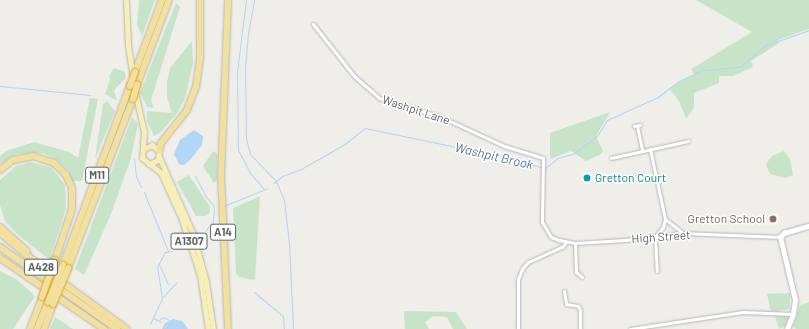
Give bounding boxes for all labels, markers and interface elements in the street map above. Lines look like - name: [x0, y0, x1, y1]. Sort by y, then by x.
- street label: Washpit Lane: [380, 92, 452, 128]
- water label: Washpit Brook: [453, 139, 535, 173]
- road number: M11: [85, 166, 109, 184]
- place label: Gretton Court: [595, 171, 666, 185]
- marker: Gretton Court: [582, 173, 592, 183]
- place label: Gretton School: [688, 212, 765, 226]
- marker: Gretton School: [768, 214, 778, 224]
- road number: A14: [210, 223, 236, 241]
- street label: High Street: [631, 228, 691, 246]
- road number: A1307: [170, 232, 208, 250]
- road number: A428: [23, 258, 59, 276]

